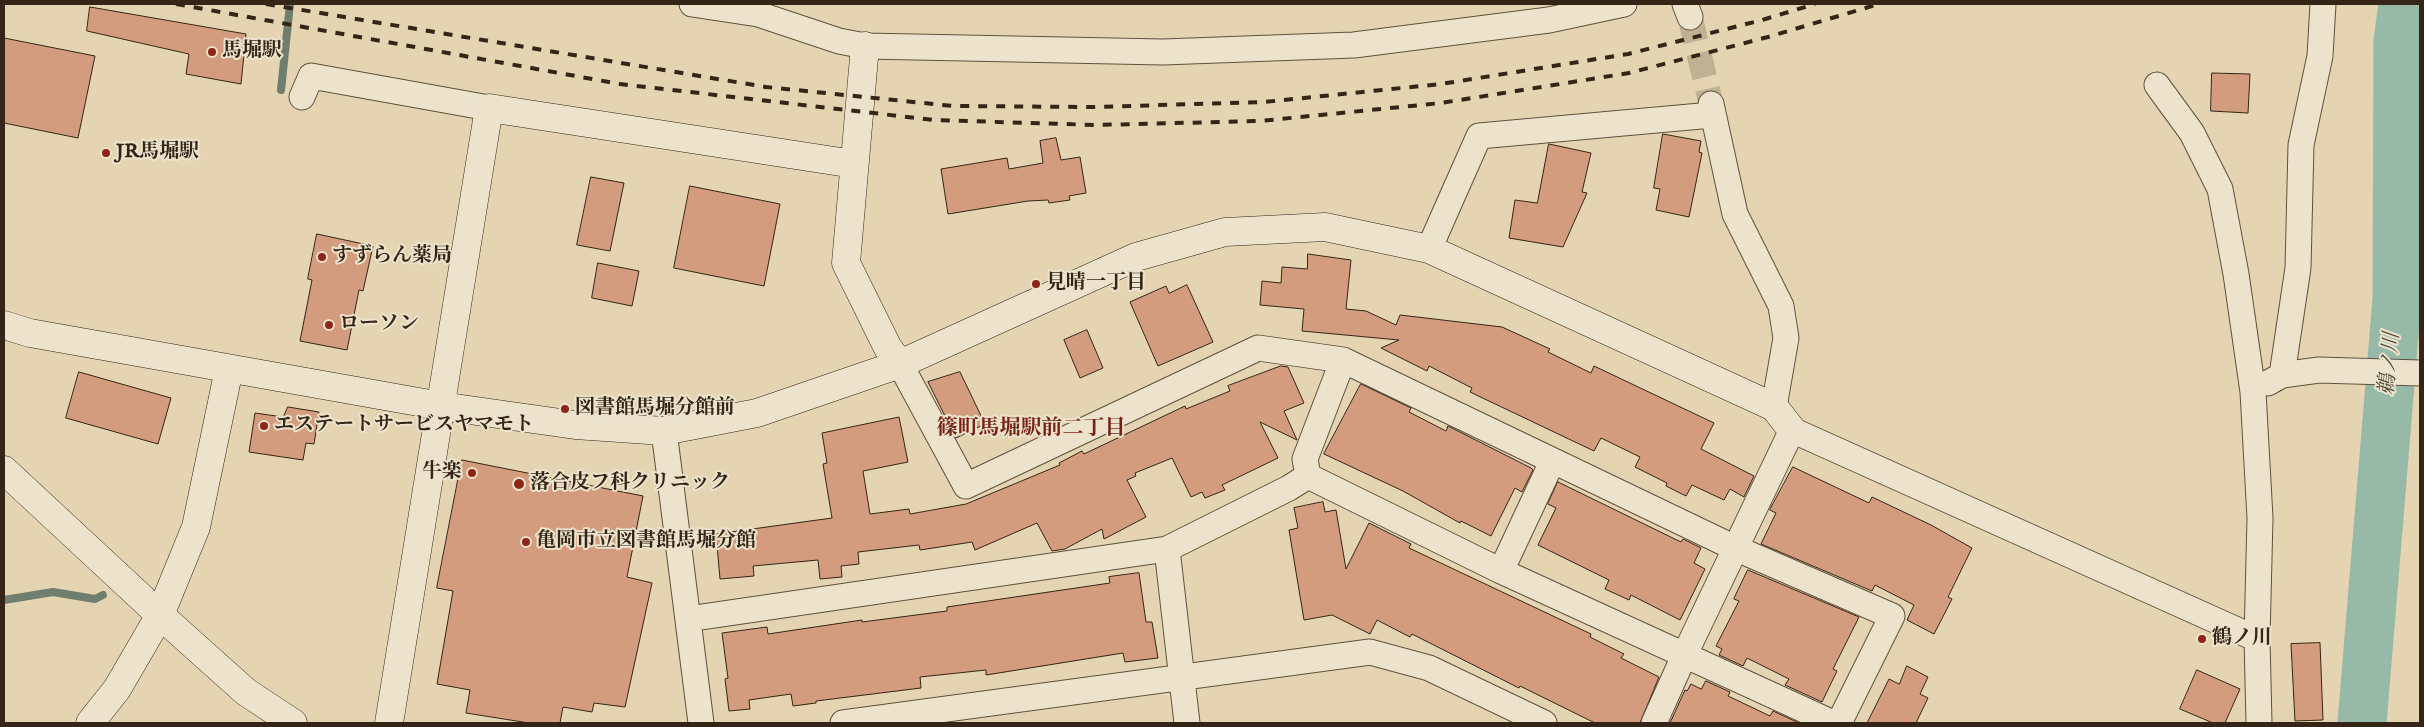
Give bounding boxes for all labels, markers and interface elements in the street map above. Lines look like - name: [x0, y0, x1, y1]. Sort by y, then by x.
- place label: 馬堀駅: [222, 40, 282, 64]
- marker: 馬堀駅: [206, 46, 218, 58]
- place label: JR馬堀駅: [116, 141, 199, 165]
- marker: JR馬堀駅: [100, 147, 112, 159]
- place label: すずらん薬局: [332, 245, 452, 269]
- marker: すずらん薬局: [316, 251, 328, 263]
- place label: 見晴一丁目: [1046, 272, 1146, 296]
- marker: 見晴一丁目: [1030, 278, 1042, 290]
- place label: ローソン: [339, 313, 419, 337]
- marker: ローソン: [323, 319, 335, 331]
- water label: 鵜ノ川: [2376, 332, 2406, 396]
- place label: 図書館馬堀分館前: [575, 397, 735, 421]
- marker: 図書館馬堀分館前: [559, 403, 571, 415]
- place label: エステートサービスヤマモト: [274, 414, 534, 438]
- district label: 篠町馬堀駅前二丁目: [937, 417, 1125, 443]
- marker: エステートサービスヤマモト: [258, 420, 270, 432]
- place label: 牛楽: [422, 461, 462, 485]
- marker: 牛楽: [466, 467, 478, 479]
- place label: 落合皮フ科クリニック: [530, 472, 730, 496]
- marker: 落合皮フ科クリニック: [512, 477, 526, 491]
- place label: 亀岡市立図書館馬堀分館: [536, 530, 756, 554]
- marker: 亀岡市立図書館馬堀分館: [520, 536, 532, 548]
- place label: 鶴ノ川: [2212, 627, 2272, 651]
- marker: 鶴ノ川: [2196, 633, 2208, 645]

